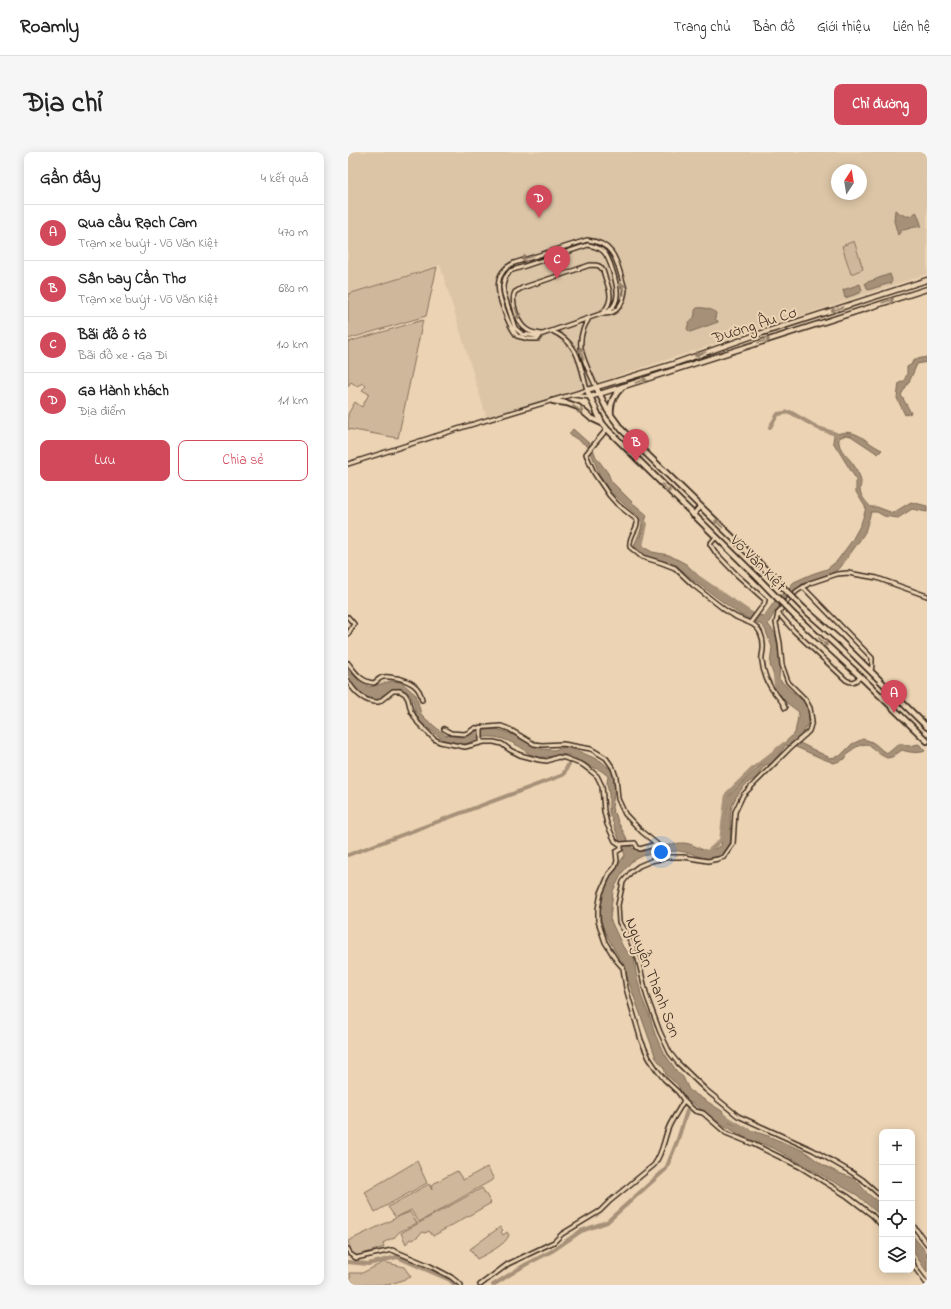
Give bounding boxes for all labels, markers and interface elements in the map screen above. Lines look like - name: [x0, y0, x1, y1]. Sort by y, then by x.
- text: Roamly: [20, 14, 79, 41]
- text: Trang chủ: [674, 17, 731, 38]
- text: Bản đồ: [753, 17, 795, 38]
- text: Giới thiệu: [817, 17, 871, 38]
- text: Liên hệ: [893, 17, 931, 38]
- text: Địa chỉ: [24, 84, 102, 125]
- button: Chỉ đường: [834, 84, 927, 125]
- north arrow: [831, 164, 867, 200]
- text: Gần đây: [40, 166, 101, 191]
- text: 4 kết quả: [261, 169, 308, 188]
- pin: D: [526, 185, 552, 218]
- text: Qua cầu Rạch Cam: [78, 212, 197, 234]
- text: A: [49, 223, 57, 242]
- text: 470 m: [278, 223, 308, 242]
- text: Trạm xe buýt · Võ Văn Kiệt: [78, 234, 218, 253]
- pin: C: [544, 246, 570, 279]
- one-way arrow: [521, 255, 534, 262]
- text: Sân bay Cần Thơ: [78, 268, 186, 290]
- text: B: [49, 279, 57, 298]
- text: 680 m: [278, 279, 308, 298]
- one-way arrow: [619, 283, 627, 296]
- text: Trạm xe buýt · Võ Văn Kiệt: [78, 290, 218, 309]
- one-way arrow: [882, 297, 895, 304]
- street label: Đường Âu Cơ: [708, 301, 800, 351]
- one-way arrow: [514, 306, 521, 319]
- one-way arrow: [830, 306, 843, 313]
- text: Bãi đỗ ô tô: [78, 324, 147, 346]
- text: C: [49, 335, 57, 354]
- text: 1.0 km: [277, 335, 308, 354]
- one-way arrow: [758, 337, 771, 344]
- text: Bãi đỗ xe · Ga Đi: [78, 346, 167, 365]
- one-way arrow: [578, 347, 586, 360]
- one-way arrow: [694, 351, 706, 359]
- one-way arrow: [634, 377, 647, 384]
- text: Ga Hành khách: [78, 380, 169, 402]
- text: D: [48, 391, 58, 410]
- text: 1.1 km: [278, 391, 308, 410]
- text: Địa điểm: [78, 402, 126, 421]
- one-way arrow: [572, 405, 583, 413]
- pin: B: [623, 429, 649, 462]
- button: Lưu: [40, 440, 170, 481]
- button: Chia sẻ: [178, 440, 308, 481]
- one-way arrow: [661, 483, 671, 493]
- one-way arrow: [714, 520, 724, 529]
- street label: Võ Văn Kiệt: [723, 529, 792, 598]
- one-way arrow: [817, 637, 828, 646]
- pin: A: [881, 680, 907, 713]
- your location: [651, 842, 671, 862]
- street label: Nguyễn Thanh Sơn: [618, 914, 686, 1041]
- map controls: [879, 1129, 915, 1273]
- button: +: [879, 1129, 915, 1165]
- button: −: [879, 1165, 915, 1201]
- button: locate: [879, 1201, 915, 1237]
- button: layers: [879, 1237, 915, 1273]

